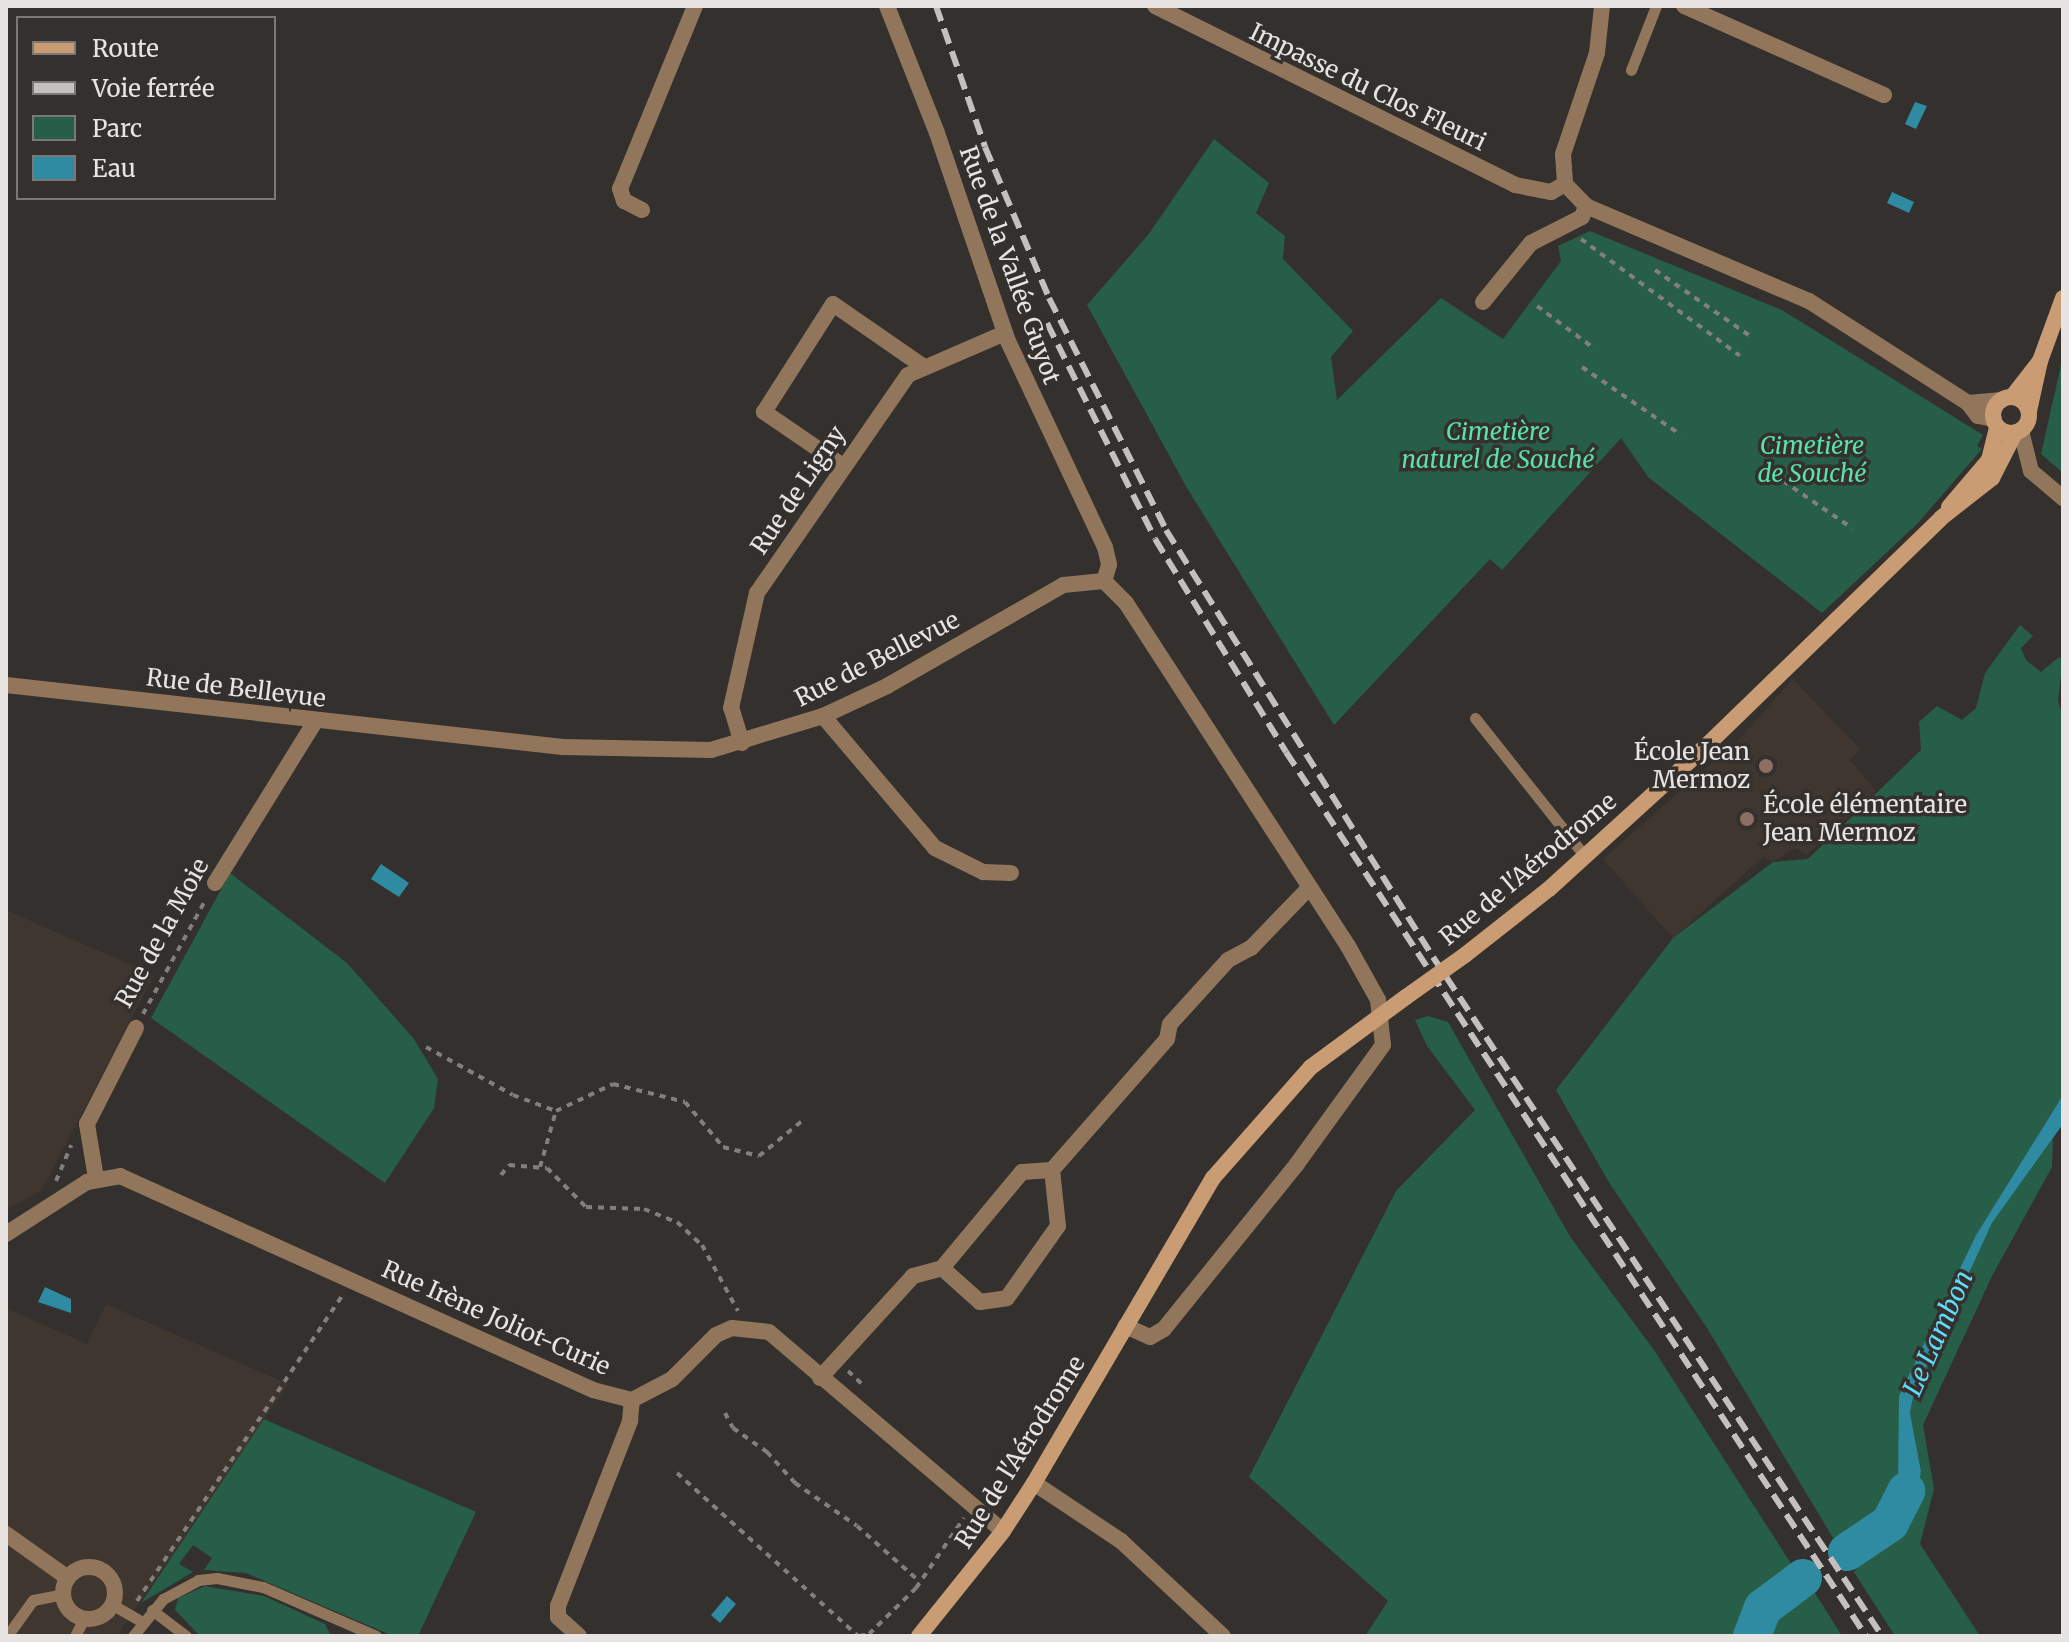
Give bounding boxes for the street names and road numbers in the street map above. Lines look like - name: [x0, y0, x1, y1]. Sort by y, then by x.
- street label: Impasse du Clos Fleuri: [1245, 17, 1491, 157]
- street label: Rue de la Vallée Guyot: [953, 142, 1067, 388]
- street label: Rue de Ligny: [744, 420, 852, 560]
- street label: Rue de Bellevue: [790, 605, 964, 713]
- street label: Rue de Bellevue: [145, 663, 327, 713]
- street label: Rue de l'Aérodrome: [1434, 787, 1622, 951]
- street label: Rue de la Moie: [109, 853, 215, 1013]
- street label: Rue Irène Joliot-Curie: [377, 1255, 615, 1381]
- street label: Rue de l'Aérodrome: [949, 1350, 1091, 1554]

